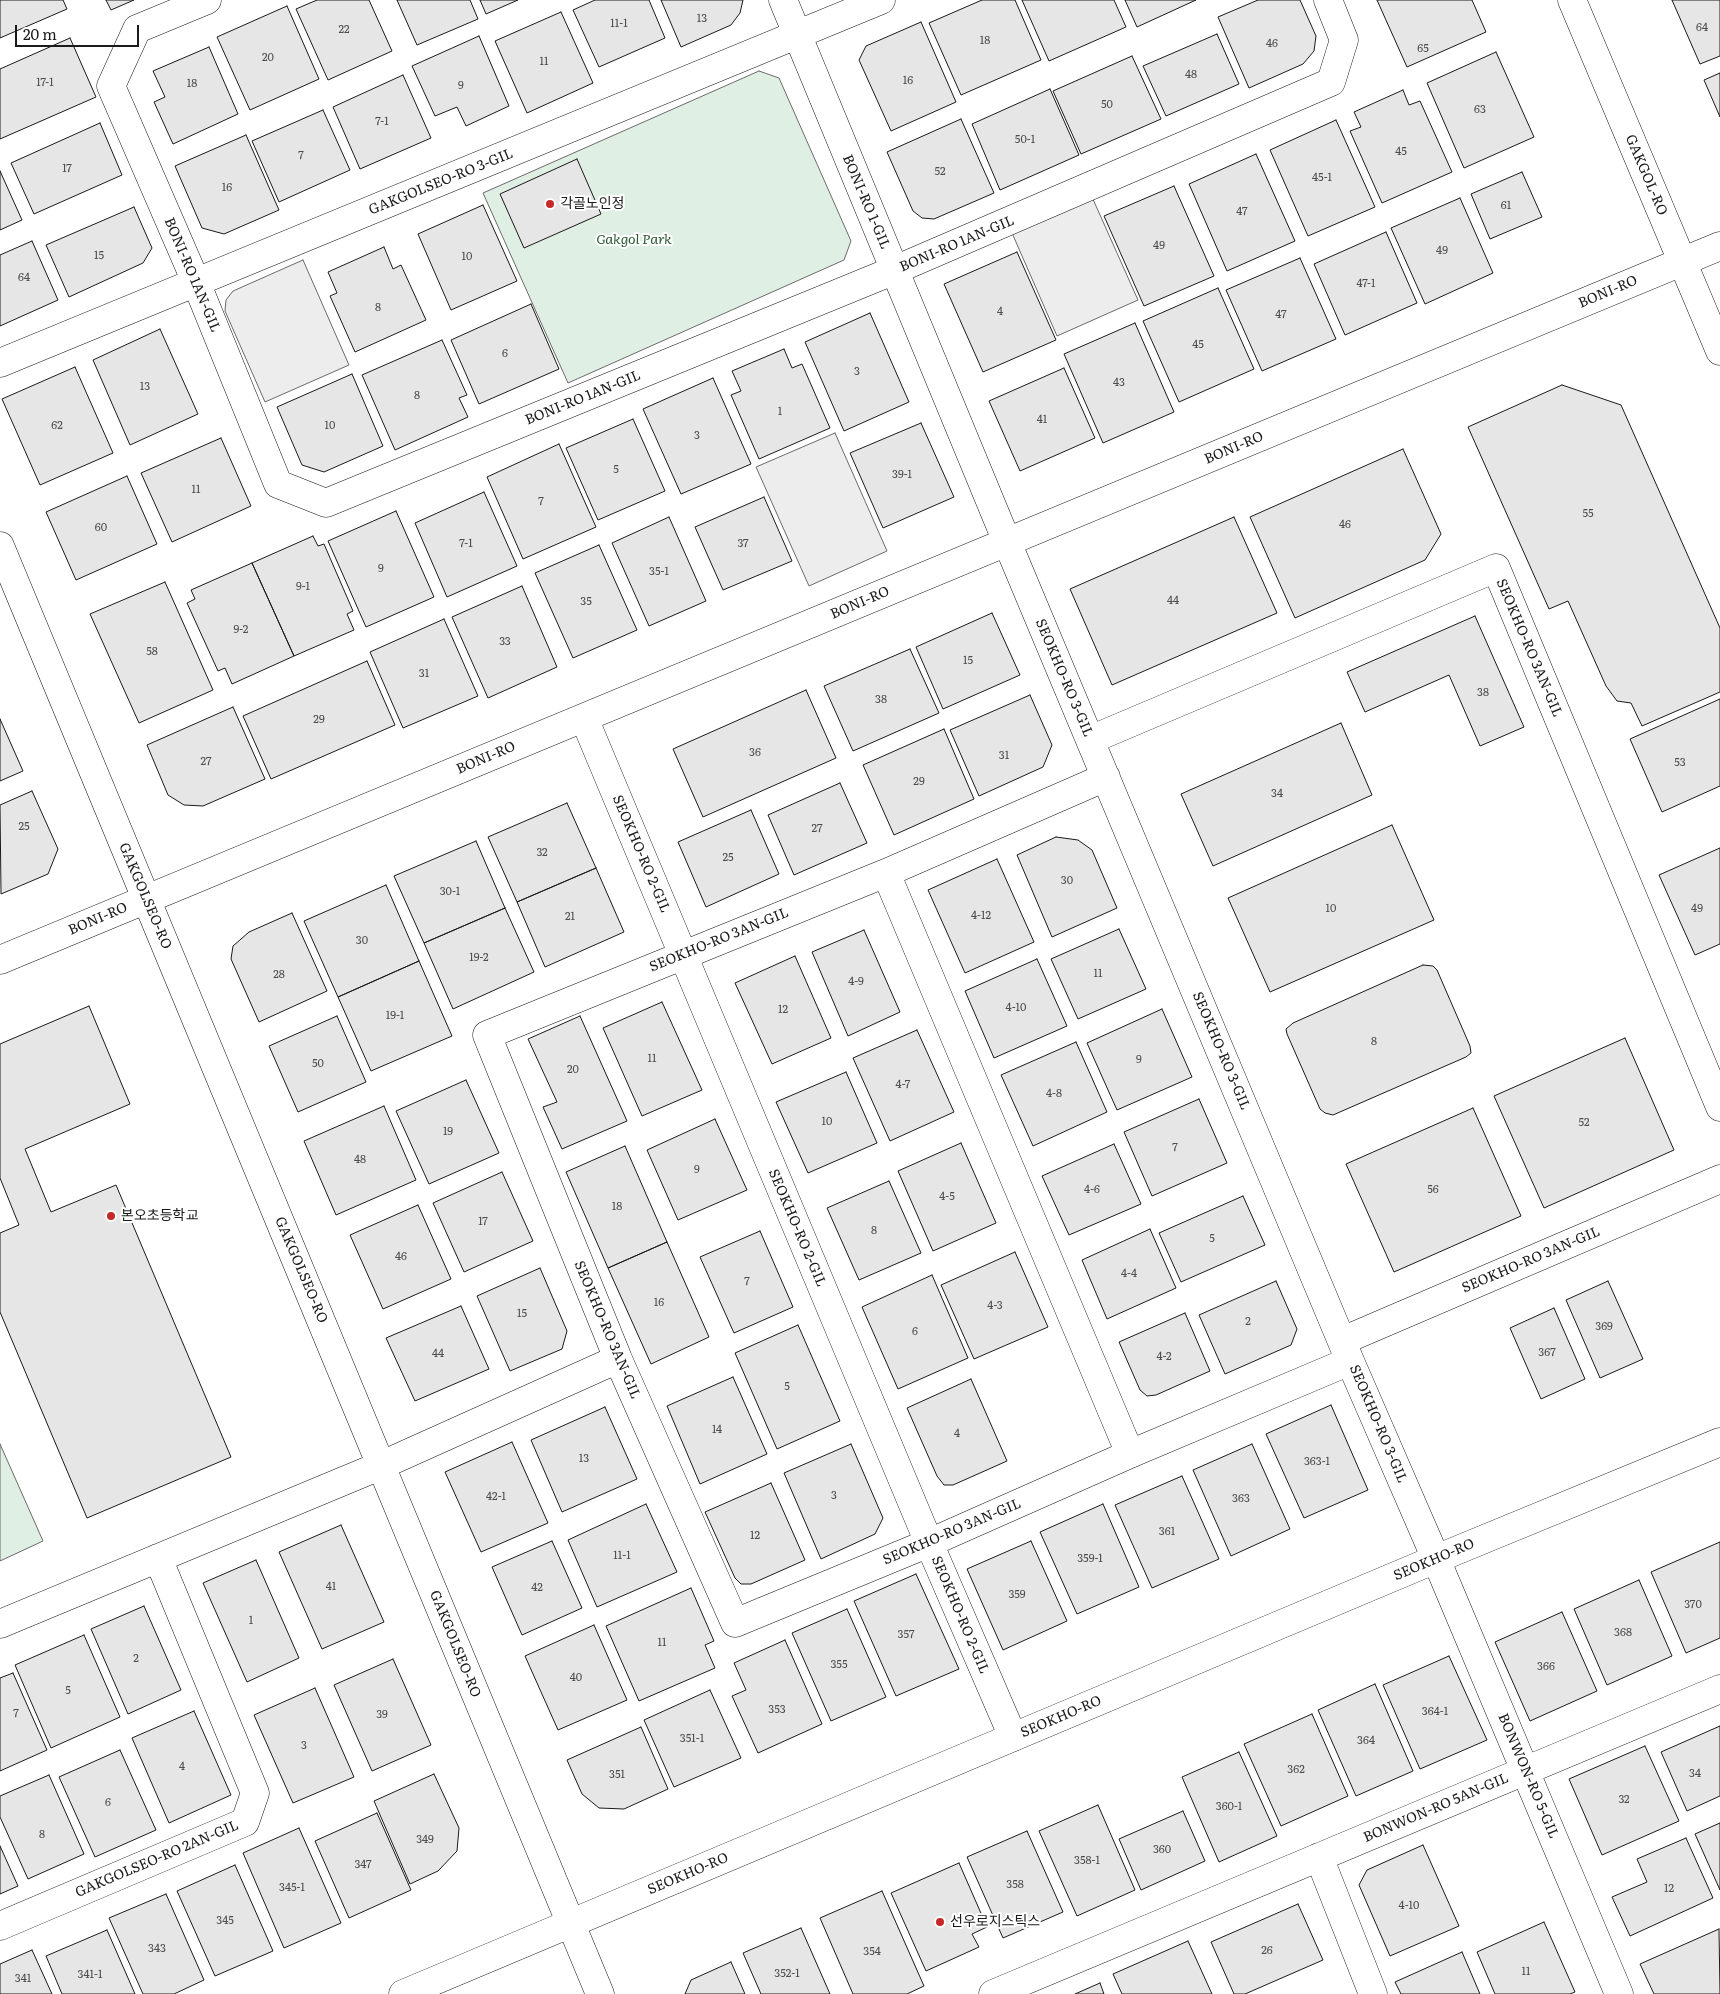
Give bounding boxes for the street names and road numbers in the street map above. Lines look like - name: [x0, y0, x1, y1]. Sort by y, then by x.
- street label: GAKGOL-RO: [1621, 132, 1671, 218]
- street label: GAKGOLSEO-RO 3-GIL: [366, 145, 516, 219]
- street label: BONI-RO 1-GIL: [839, 152, 893, 252]
- street label: BONI-RO 1AN-GIL: [897, 212, 1017, 276]
- street label: BONI-RO 1AN-GIL: [160, 215, 224, 335]
- street label: BONI-RO: [1576, 272, 1640, 312]
- street label: BONI-RO 1AN-GIL: [523, 367, 643, 429]
- street label: BONI-RO: [1202, 428, 1266, 468]
- street label: SEOKHO-RO 3AN-GIL: [1492, 576, 1566, 720]
- street label: BONI-RO: [828, 583, 892, 623]
- street label: SEOKHO-RO 3-GIL: [1032, 616, 1096, 740]
- street label: BONI-RO: [454, 738, 518, 778]
- street label: SEOKHO-RO 2-GIL: [609, 793, 673, 915]
- street label: GAKGOLSEO-RO: [115, 840, 175, 952]
- street label: BONI-RO: [66, 899, 130, 939]
- street label: SEOKHO-RO 3AN-GIL: [647, 904, 791, 976]
- street label: SEOKHO-RO 3-GIL: [1189, 989, 1253, 1113]
- street label: SEOKHO-RO 2-GIL: [765, 1167, 829, 1289]
- street label: GAKGOLSEO-RO: [271, 1214, 331, 1326]
- street label: SEOKHO-RO 3AN-GIL: [1459, 1223, 1603, 1297]
- street label: SEOKHO-RO 3AN-GIL: [570, 1258, 644, 1402]
- street label: SEOKHO-RO 3-GIL: [1346, 1362, 1410, 1486]
- street label: SEOKHO-RO 3AN-GIL: [880, 1495, 1024, 1569]
- street label: SEOKHO-RO: [1391, 1535, 1477, 1585]
- street label: SEOKHO-RO 2-GIL: [928, 1554, 992, 1676]
- street label: GAKGOLSEO-RO: [426, 1588, 484, 1700]
- street label: SEOKHO-RO: [1018, 1692, 1104, 1742]
- street label: BONWON-RO 5-GIL: [1494, 1711, 1562, 1841]
- street label: BONWON-RO 5AN-GIL: [1361, 1770, 1511, 1846]
- street label: GAKGOLSEO-RO 2AN-GIL: [73, 1817, 241, 1901]
- street label: SEOKHO-RO: [645, 1849, 731, 1899]

